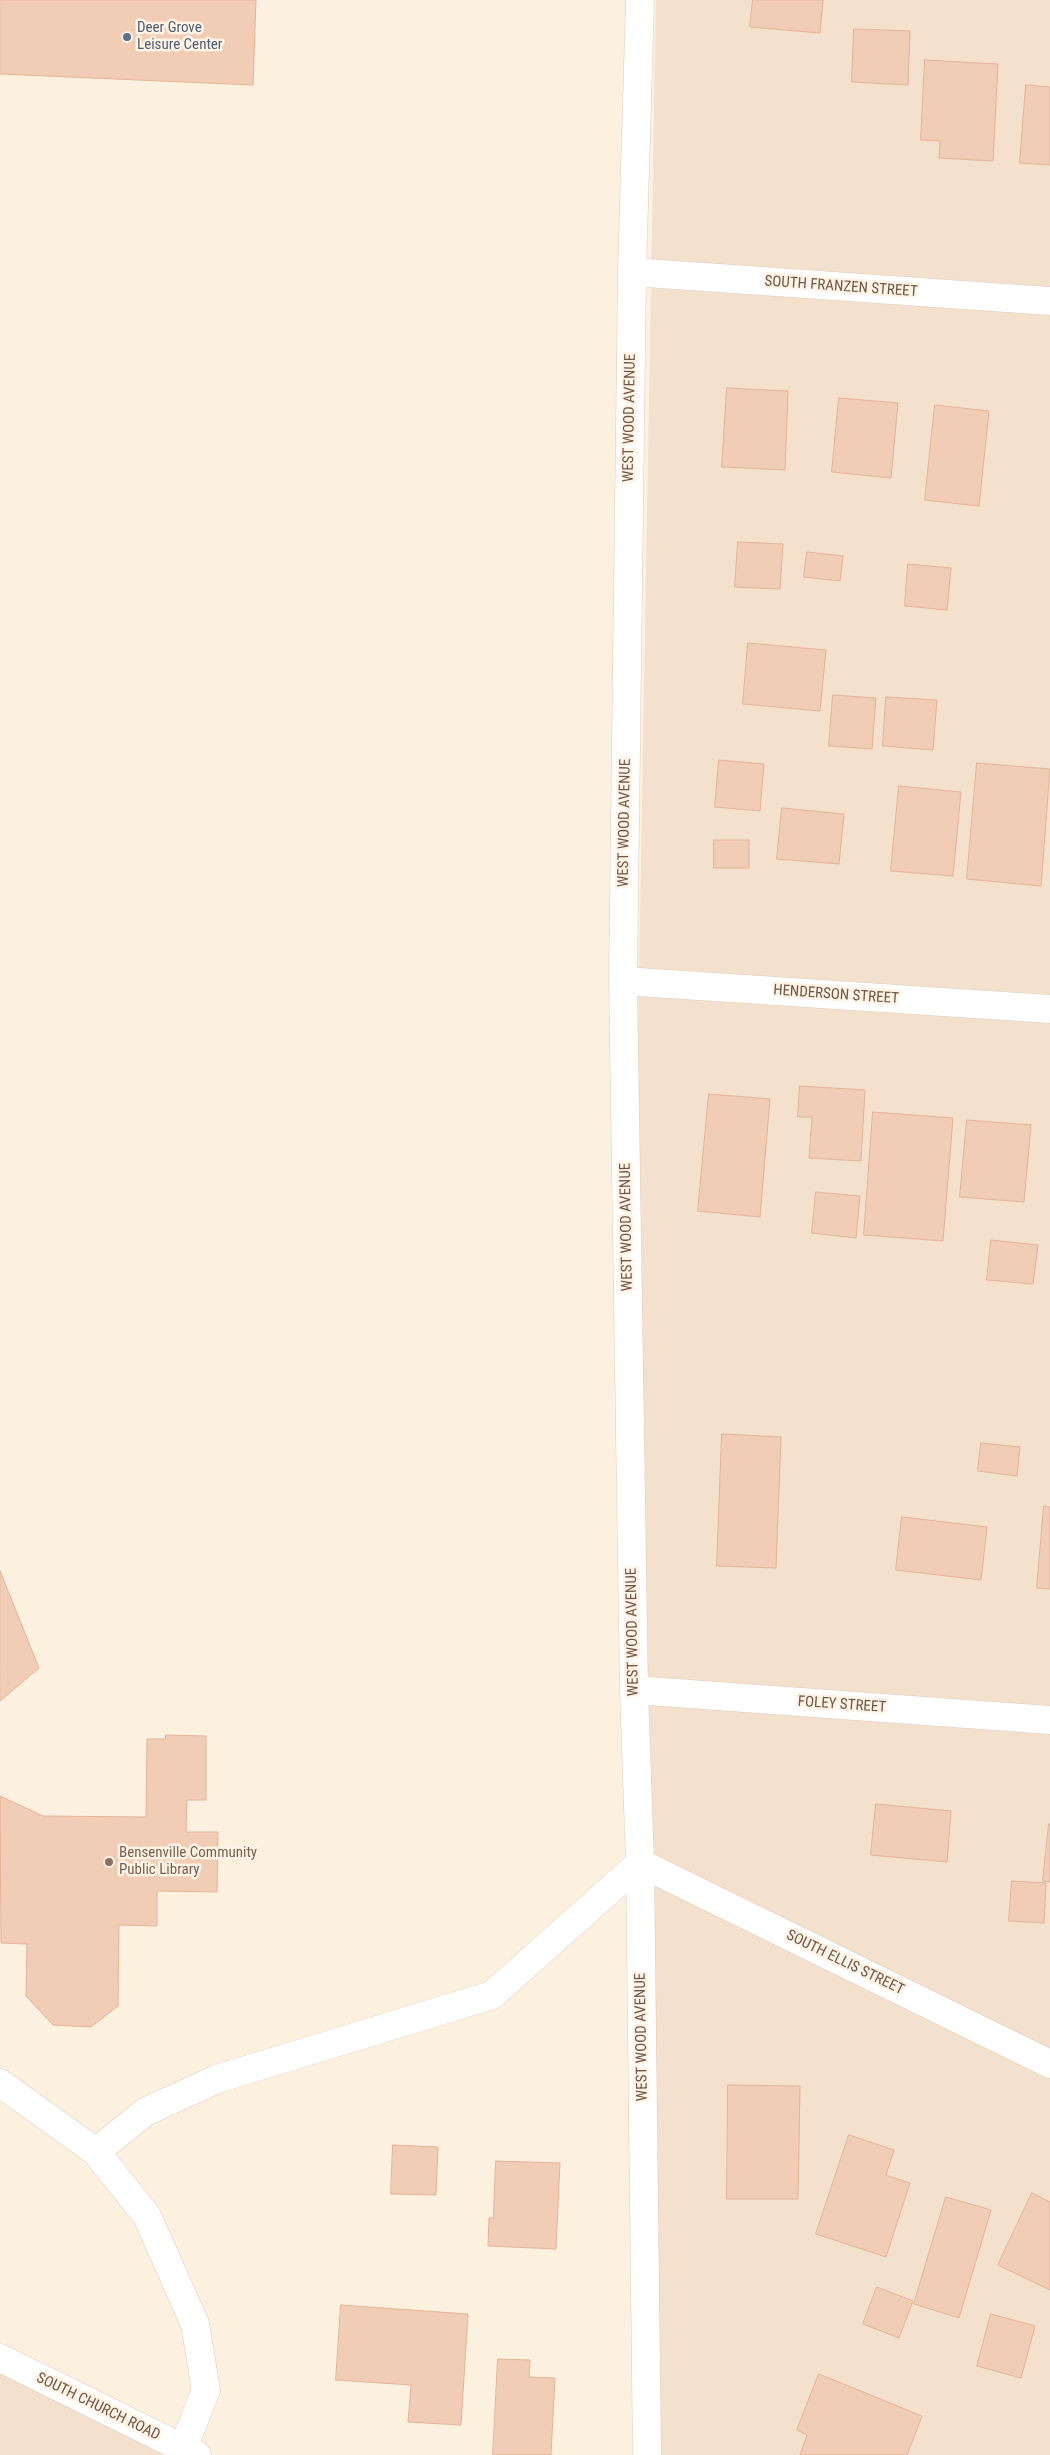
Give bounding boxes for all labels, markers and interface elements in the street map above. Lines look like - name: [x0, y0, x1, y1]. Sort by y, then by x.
- place label: Deer Grove Leisure Center: [137, 19, 222, 54]
- marker: Deer Grove Leisure Center: [121, 31, 133, 43]
- street label: SOUTH FRANZEN STREET: [764, 273, 918, 301]
- street label: WEST WOOD AVENUE: [620, 354, 640, 482]
- street label: WEST WOOD AVENUE: [615, 759, 635, 887]
- street label: HENDERSON STREET: [773, 982, 899, 1008]
- street label: WEST WOOD AVENUE: [617, 1163, 637, 1291]
- street label: WEST WOOD AVENUE: [623, 1568, 643, 1696]
- street label: FOLEY STREET: [797, 1693, 887, 1717]
- place label: Bensenville Community Public Library: [119, 1844, 257, 1879]
- marker: Bensenville Community Public Library: [103, 1856, 115, 1868]
- street label: SOUTH ELLIS STREET: [783, 1927, 907, 1999]
- street label: WEST WOOD AVENUE: [632, 1973, 652, 2101]
- street label: SOUTH CHURCH ROAD: [33, 2369, 163, 2445]

